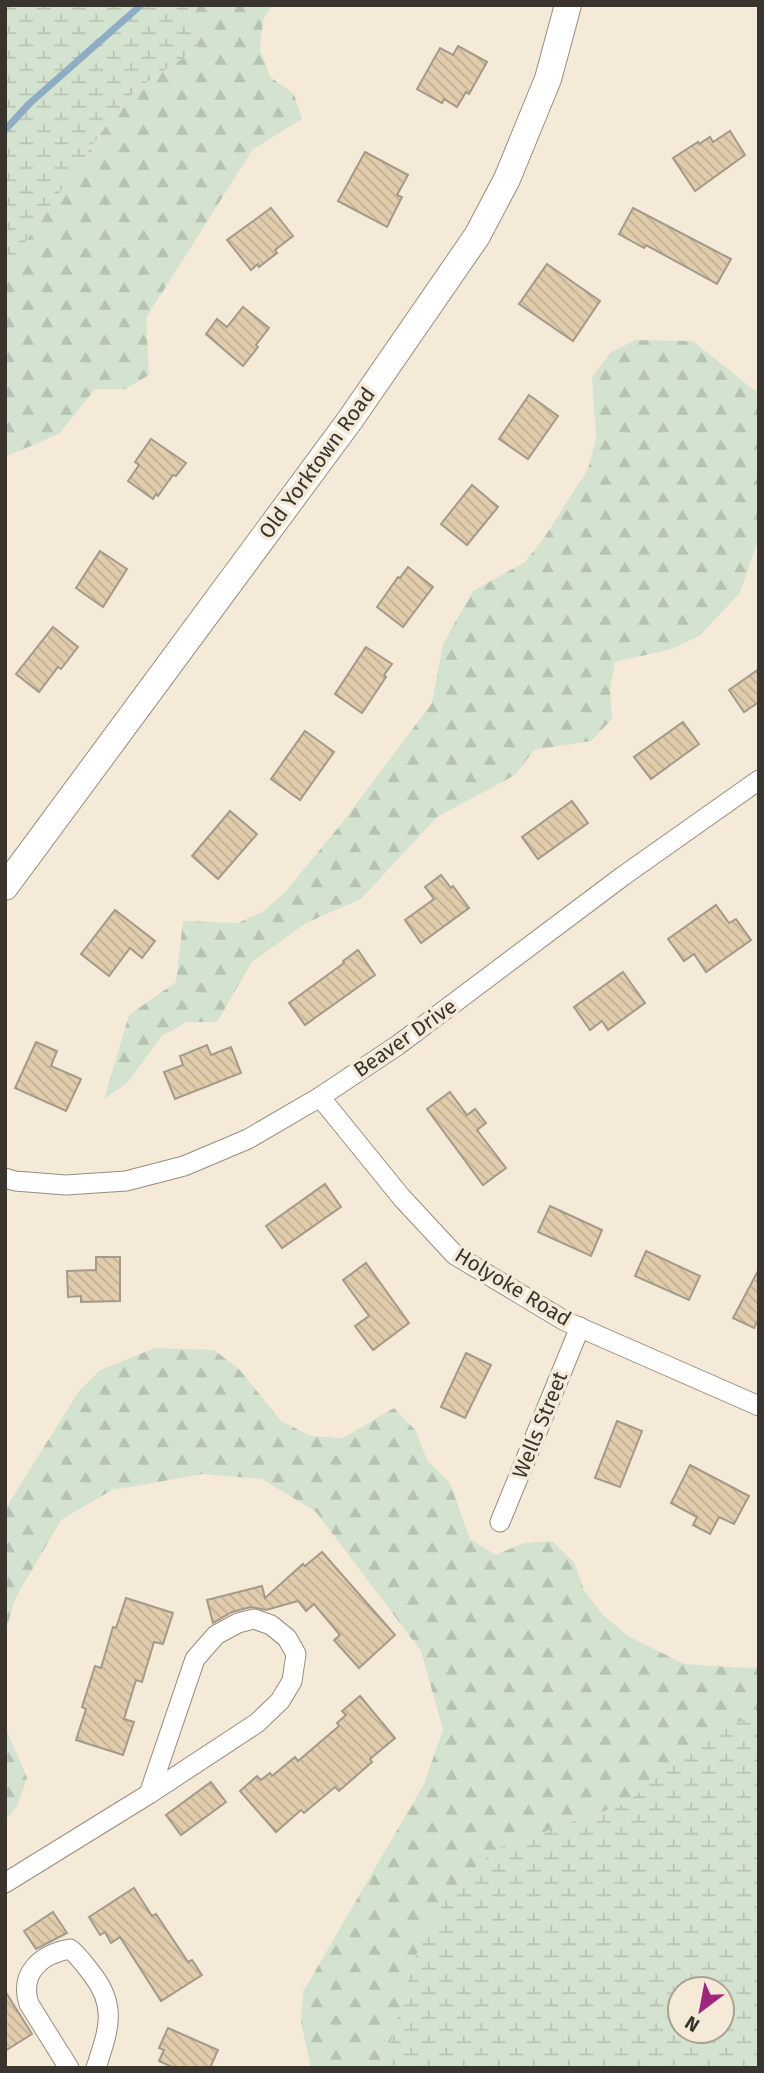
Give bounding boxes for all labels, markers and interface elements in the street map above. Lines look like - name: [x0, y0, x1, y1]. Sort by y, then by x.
- street label: Old Yorktown Road: [253, 382, 381, 544]
- street label: Beaver Drive: [349, 993, 461, 1083]
- street label: Holyoke Road: [450, 1242, 576, 1332]
- street label: Wells Street: [507, 1367, 573, 1482]
- north arrow: [666, 1975, 736, 2045]
- text: N: [681, 2011, 704, 2037]

